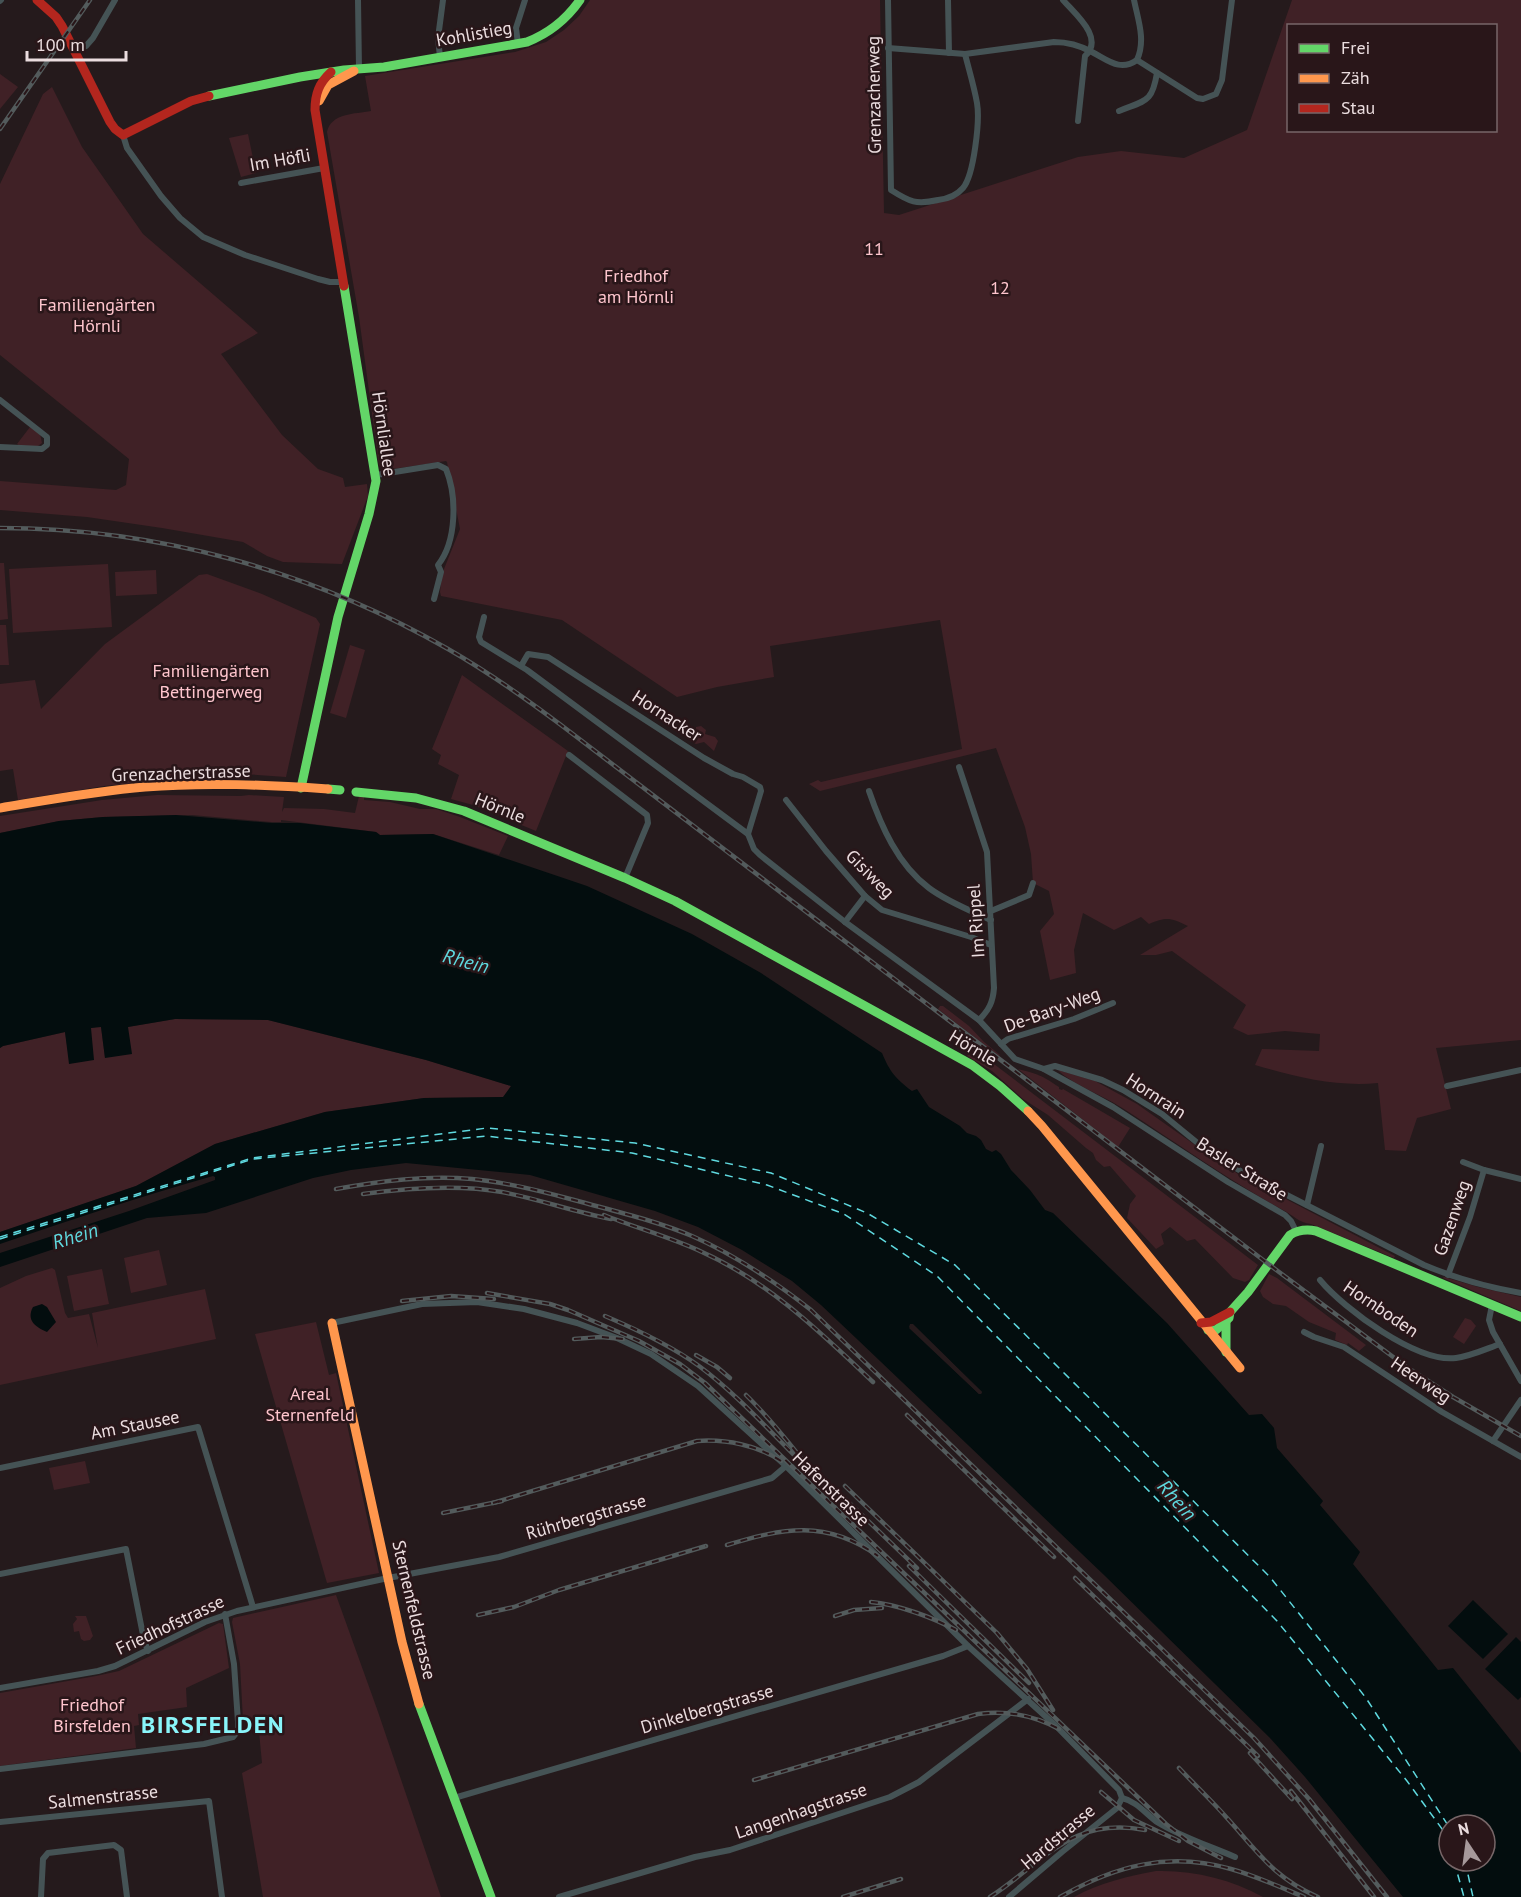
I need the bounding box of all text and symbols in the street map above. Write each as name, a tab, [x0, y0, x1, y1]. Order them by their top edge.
street label: Kohlistieg	[434, 16, 514, 52]
scale bar	[27, 24, 126, 62]
legend	[1287, 24, 1497, 132]
text: 100 m	[36, 33, 85, 56]
street label: Grenzacherweg	[861, 36, 886, 154]
text: Frei	[1341, 36, 1370, 59]
text: Zäh	[1341, 66, 1370, 89]
text: Stau	[1341, 96, 1375, 119]
street label: Im Höfli	[248, 143, 312, 176]
park label: 11	[864, 237, 884, 260]
park label: Friedhof am Hörnli	[598, 264, 674, 308]
park label: 12	[990, 276, 1010, 299]
park label: Familiengärten Hörnli	[39, 293, 155, 337]
street label: Hörnliallee	[367, 390, 402, 478]
park label: Familiengärten Bettingerweg	[153, 659, 269, 703]
street label: Hornacker	[628, 685, 706, 747]
street label: Grenzacherstrasse	[111, 759, 251, 786]
street label: Hörnle	[472, 787, 529, 828]
street label: Gisiweg	[841, 844, 900, 903]
street label: Im Rippel	[961, 883, 990, 959]
water label: Rhein	[440, 942, 492, 980]
street label: De-Bary-Weg	[1001, 982, 1103, 1038]
street label: Hörnle	[945, 1024, 1002, 1071]
street label: Hornrain	[1122, 1068, 1191, 1124]
street label: Basler Straße	[1193, 1132, 1292, 1206]
street label: Gazenweg	[1428, 1177, 1475, 1259]
water label: Rhein	[49, 1217, 101, 1255]
street label: Hornboden	[1339, 1275, 1423, 1342]
street label: Heerweg	[1387, 1351, 1456, 1408]
park label: Areal Sternenfeld	[265, 1382, 355, 1426]
street label: Am Stausee	[89, 1405, 181, 1444]
street label: Hafenstrasse	[788, 1446, 875, 1531]
water label: Rhein	[1152, 1474, 1202, 1526]
street label: Rührbergstrasse	[523, 1488, 649, 1545]
street label: Sternenfeldstrasse	[387, 1538, 442, 1682]
street label: Friedhofstrasse	[112, 1589, 228, 1660]
street label: Dinkelbergstrasse	[638, 1679, 776, 1738]
park label: Friedhof Birsfelden	[53, 1693, 131, 1737]
district label: BIRSFELDEN	[141, 1709, 285, 1740]
street label: Langenhagstrasse	[732, 1777, 870, 1844]
street label: Salmenstrasse	[47, 1779, 159, 1814]
street label: Hardstrasse	[1016, 1799, 1099, 1874]
north arrow	[1437, 1813, 1497, 1873]
text: N	[1456, 1817, 1471, 1839]

